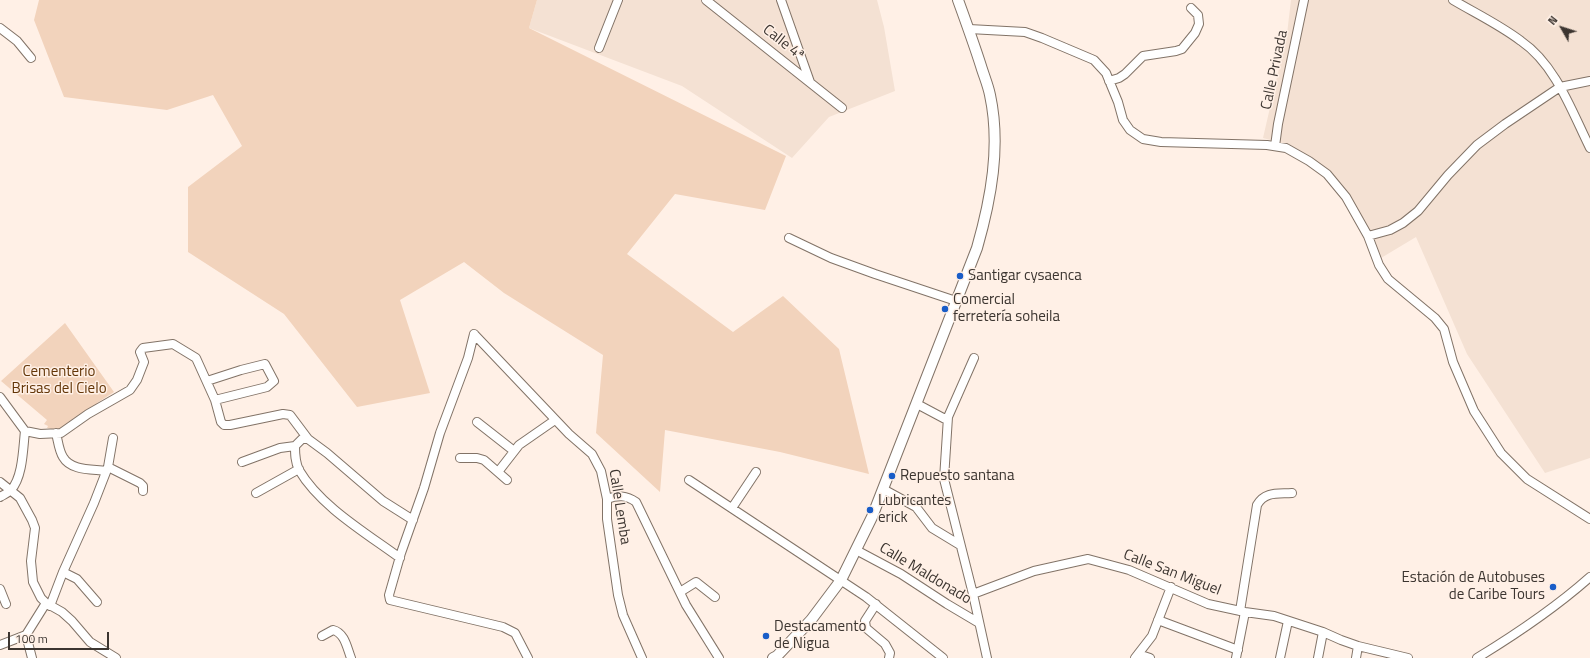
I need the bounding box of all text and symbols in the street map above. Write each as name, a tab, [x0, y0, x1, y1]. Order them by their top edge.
north arrow	[1542, 8, 1582, 48]
text: N	[1544, 12, 1561, 28]
street label: Calle 4ª	[759, 21, 807, 65]
street label: Calle Privada	[1258, 29, 1292, 111]
place label: Santigar cysaenca	[968, 267, 1082, 285]
marker: Santigar cysaenca	[955, 271, 965, 281]
place label: Comercial ferretería soheila	[953, 291, 1060, 326]
marker: Comercial ferretería soheila	[940, 304, 950, 314]
park label: Cementerio Brisas del Cielo	[11, 363, 107, 398]
place label: Repuesto santana	[900, 467, 1014, 485]
street label: Calle Lemba	[604, 468, 634, 546]
marker: Repuesto santana	[887, 471, 897, 481]
place label: Lubricantes erick	[878, 492, 951, 527]
marker: Lubricantes erick	[865, 505, 875, 515]
street label: Calle Maldonado	[876, 539, 974, 609]
street label: Calle San Miguel	[1121, 546, 1223, 600]
place label: Estación de Autobuses de Caribe Tours	[1402, 569, 1545, 604]
marker: Estación de Autobuses de Caribe Tours	[1548, 582, 1558, 592]
place label: Destacamento de Nigua	[774, 618, 866, 653]
scale bar	[10, 624, 111, 650]
text: 100 m	[15, 629, 48, 648]
marker: Destacamento de Nigua	[761, 631, 771, 641]

